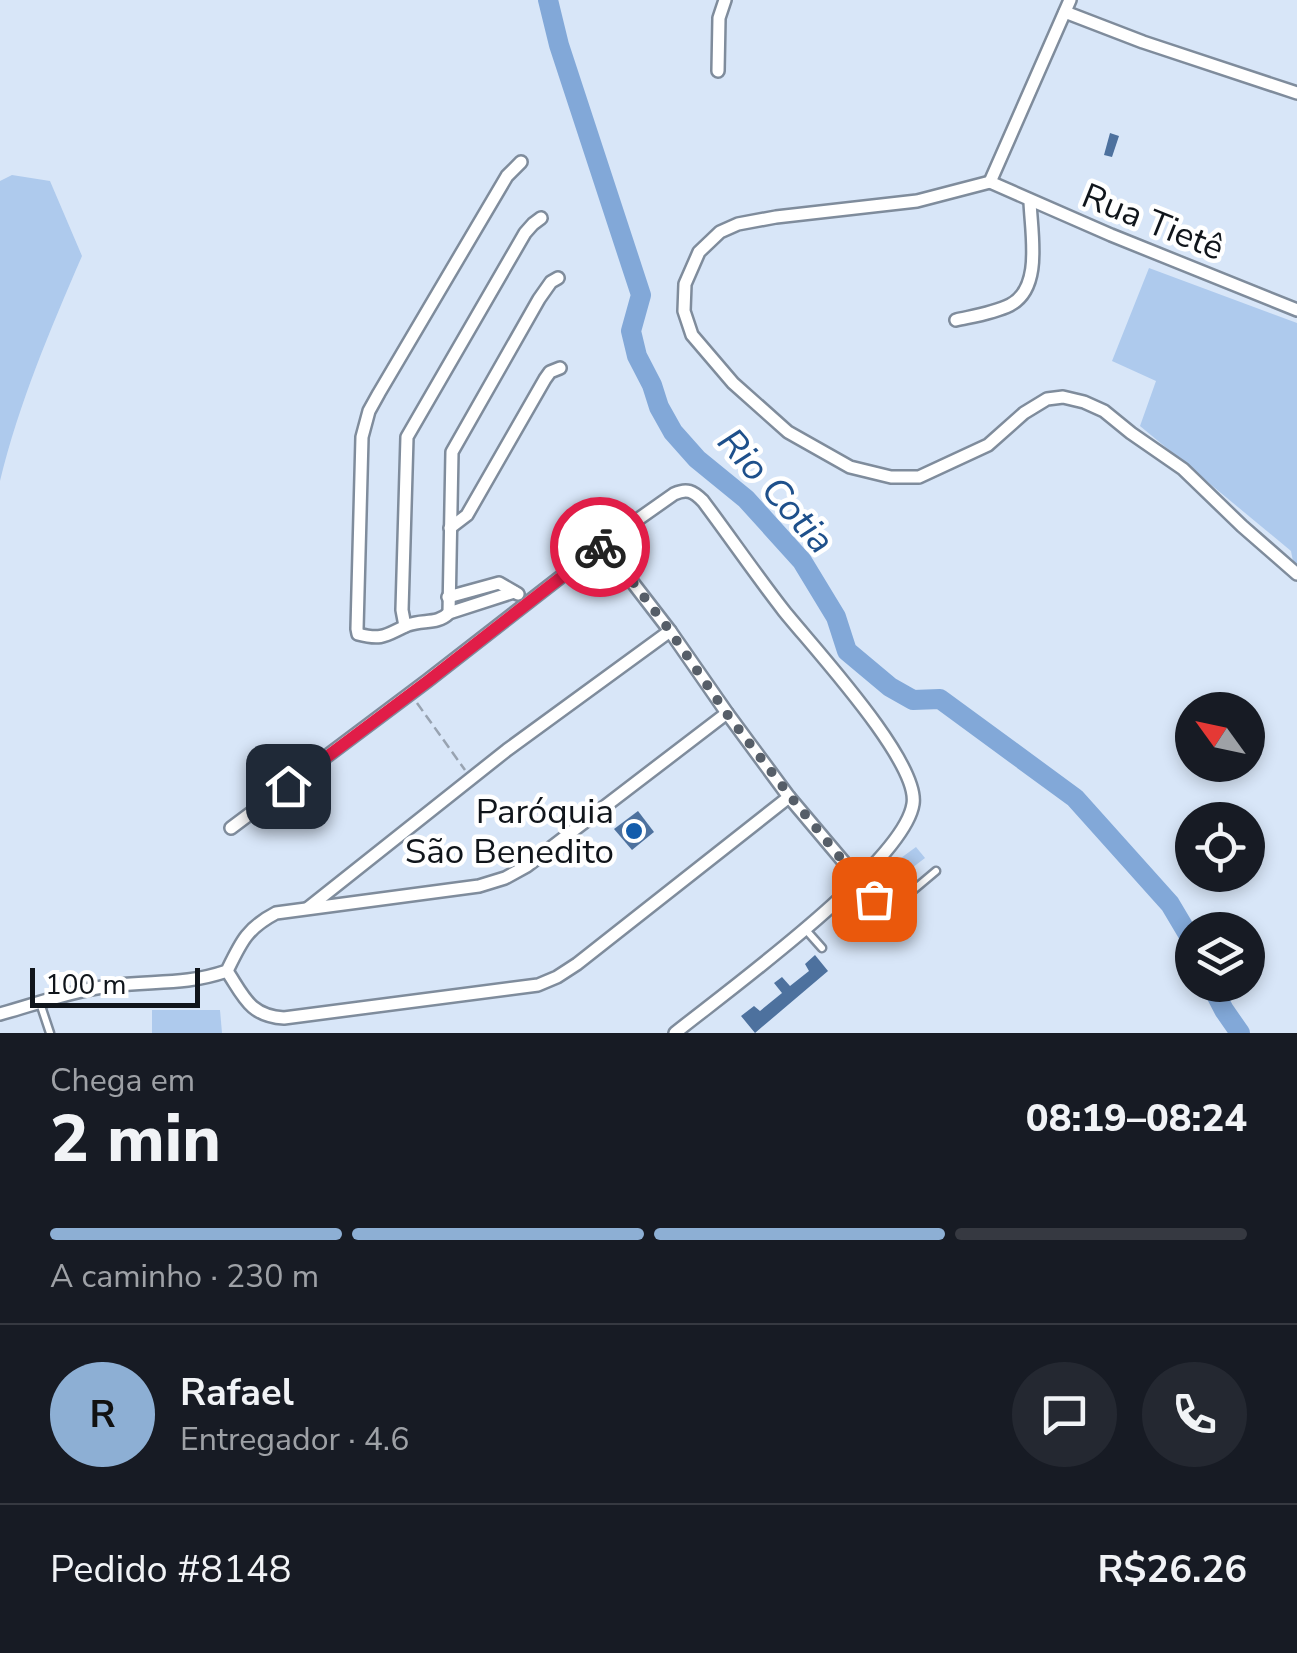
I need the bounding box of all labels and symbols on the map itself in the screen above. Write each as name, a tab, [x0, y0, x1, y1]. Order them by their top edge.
street label: Rua Tietê	[1075, 172, 1231, 272]
water label: Rio Cotia	[706, 417, 846, 565]
courier	[550, 497, 650, 597]
north arrow	[1175, 692, 1265, 782]
pin	[246, 744, 331, 829]
place label: Paróquia São Benedito	[405, 788, 614, 875]
marker: Paróquia São Benedito	[623, 820, 645, 842]
pin	[832, 857, 917, 942]
scale bar	[30, 963, 200, 1008]

